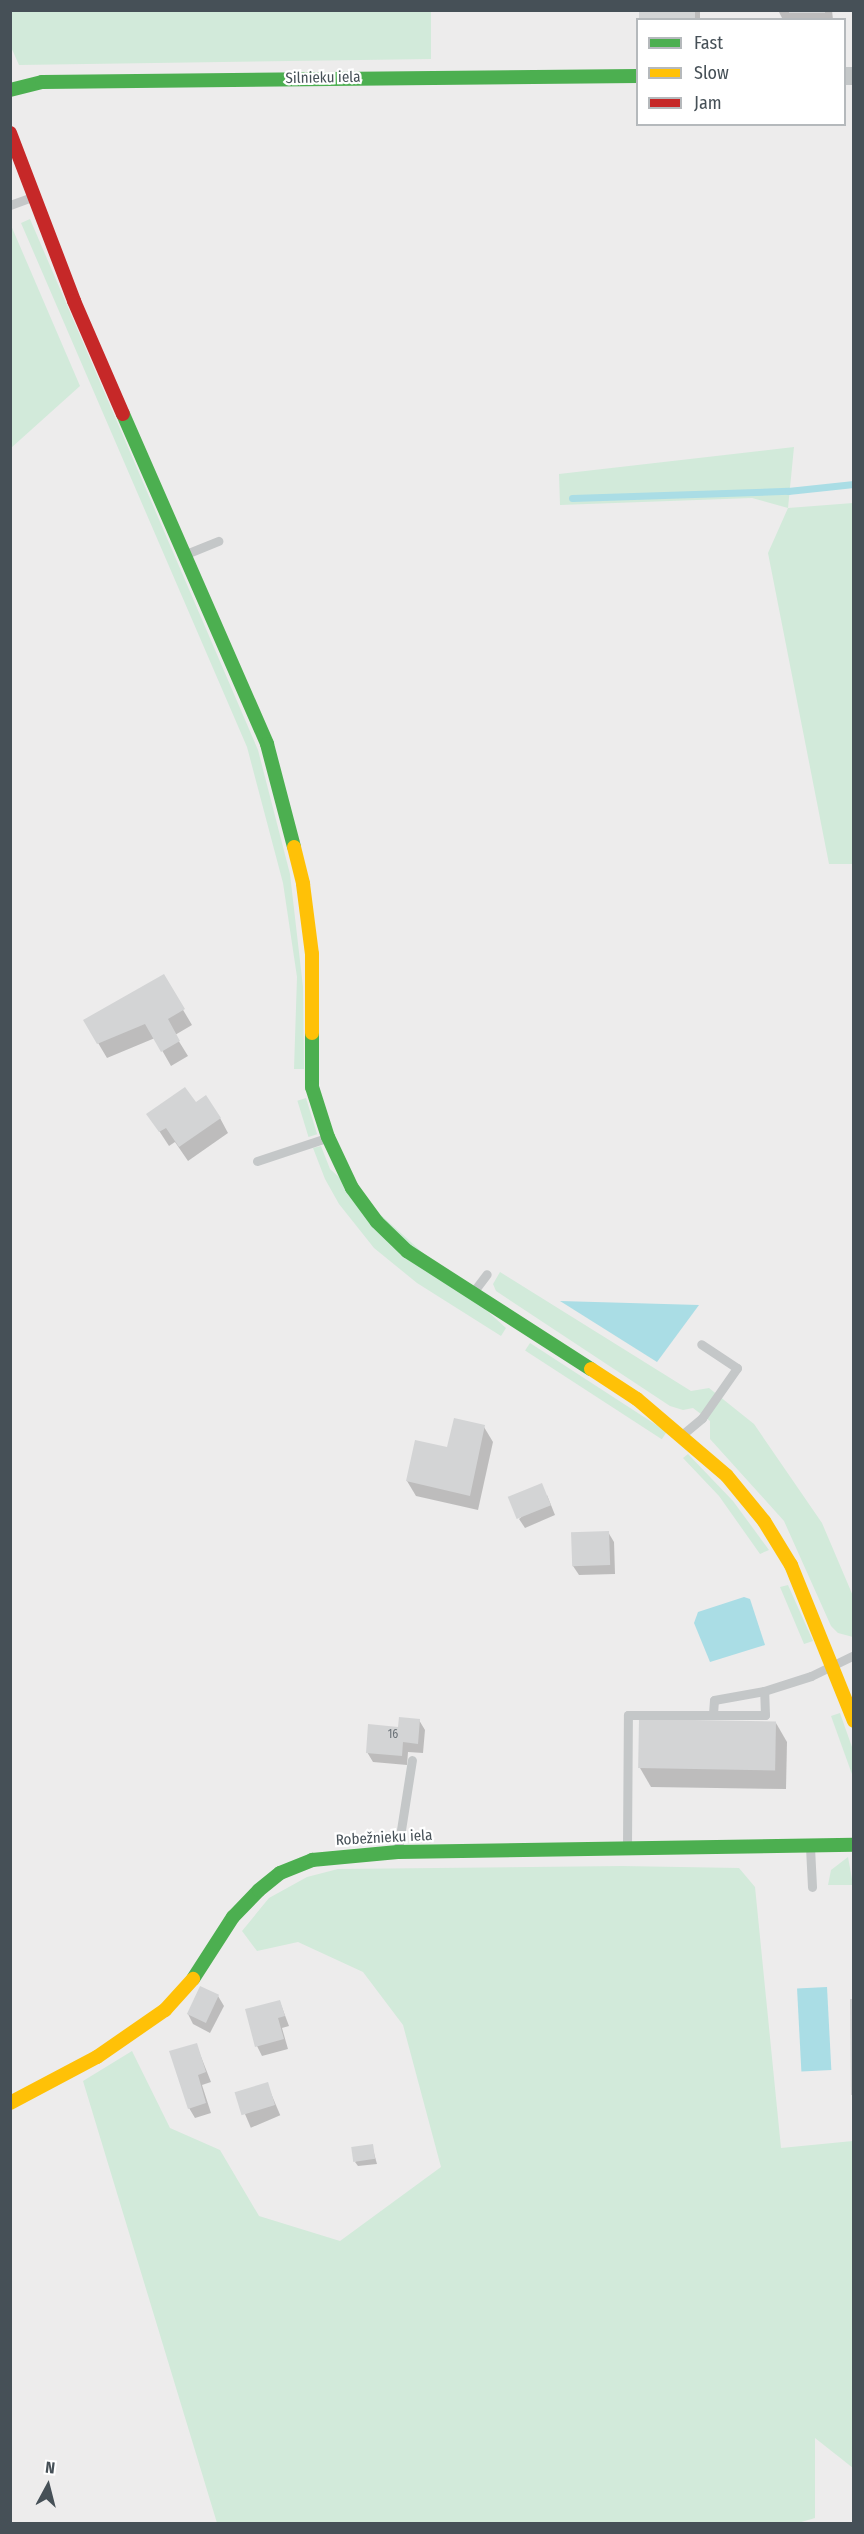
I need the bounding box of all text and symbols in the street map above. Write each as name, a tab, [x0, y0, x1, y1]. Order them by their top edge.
legend	[636, 18, 846, 126]
text: Fast	[694, 32, 723, 54]
text: Slow	[694, 62, 729, 84]
street label: Silnieku iela	[285, 68, 361, 88]
text: Jam	[694, 92, 722, 114]
house number: 16	[388, 1728, 398, 1742]
street label: Robežnieku iela	[335, 1826, 433, 1850]
north arrow	[18, 2456, 78, 2516]
text: N	[44, 2458, 56, 2478]

